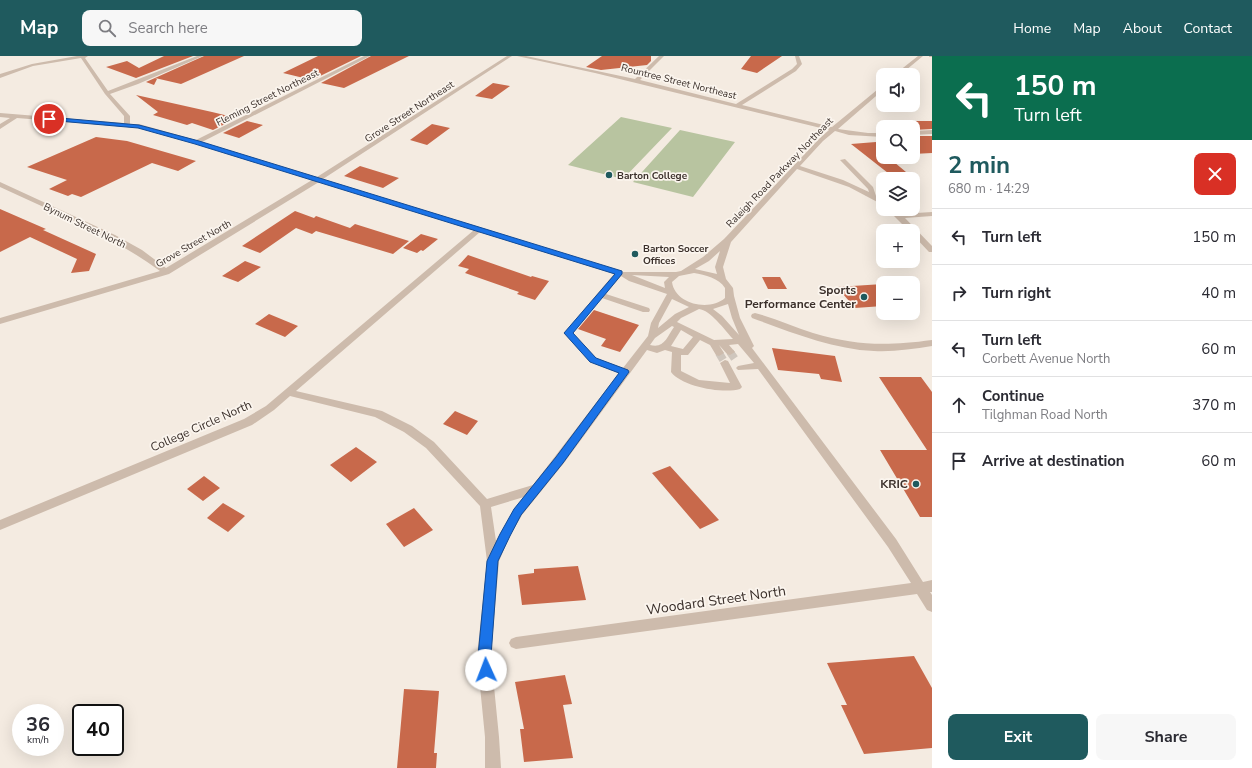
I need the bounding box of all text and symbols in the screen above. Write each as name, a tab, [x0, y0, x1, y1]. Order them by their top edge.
search box	[82, 10, 362, 46]
text: Map	[20, 15, 58, 41]
icon: search	[96, 17, 118, 39]
text: Search here	[128, 18, 208, 38]
text: Home	[1013, 19, 1051, 38]
text: Map	[1073, 19, 1101, 38]
text: About	[1123, 19, 1162, 38]
text: Contact	[1184, 19, 1232, 38]
street label: Rountree Street Northeast	[620, 61, 738, 103]
street label: Fleming Street Northeast	[214, 66, 322, 130]
text: 150 m	[1014, 67, 1097, 105]
map controls	[876, 68, 920, 320]
button: sound	[876, 68, 920, 112]
icon: left	[948, 72, 1000, 124]
street label: Grove Street Northeast	[362, 77, 457, 146]
pin	[32, 102, 66, 136]
text: Turn left	[1014, 103, 1082, 127]
icon: arrive	[38, 108, 60, 130]
street label: Raleigh Road Parkway Northeast	[723, 114, 837, 231]
button: search	[876, 120, 920, 164]
text: 2 min	[948, 149, 1010, 181]
button: close	[1194, 153, 1236, 195]
place label: Barton College	[617, 169, 688, 183]
marker: Barton College	[604, 170, 614, 180]
button: layers	[876, 172, 920, 216]
text: 680 m · 14:29	[948, 180, 1030, 198]
street label: Bynum Street North	[41, 200, 128, 252]
street label: Grove Street North	[153, 217, 234, 271]
button: +	[876, 224, 920, 268]
icon: left	[948, 226, 970, 248]
text: Turn left	[982, 227, 1041, 247]
text: 150 m	[1192, 227, 1236, 247]
place label: Barton Soccer Offices	[643, 242, 708, 268]
marker: Barton Soccer Offices	[630, 249, 640, 259]
button: −	[876, 276, 920, 320]
place label: Sports Performance Center	[745, 282, 856, 312]
icon: right	[948, 282, 970, 304]
text: Turn right	[982, 283, 1051, 303]
text: 40 m	[1201, 283, 1236, 303]
marker: Sports Performance Center	[859, 292, 869, 302]
text: Turn left	[982, 330, 1041, 350]
icon: left	[948, 338, 970, 360]
text: 60 m	[1201, 339, 1236, 359]
text: Corbett Avenue North	[982, 350, 1110, 368]
text: Continue	[982, 386, 1044, 406]
icon: ahead	[948, 394, 970, 416]
text: 370 m	[1192, 395, 1236, 415]
street label: College Circle North	[148, 397, 254, 455]
text: Tilghman Road North	[982, 406, 1108, 424]
icon: arrive	[948, 450, 970, 472]
text: Arrive at destination	[982, 451, 1125, 471]
text: 60 m	[1201, 451, 1236, 471]
place label: KRIC	[880, 476, 908, 492]
marker: KRIC	[911, 479, 921, 489]
street label: Woodard Street North	[645, 581, 787, 620]
position arrow	[465, 649, 507, 691]
speed limit sign: 40	[72, 704, 124, 756]
text: 36	[26, 711, 50, 738]
button: Exit	[948, 714, 1088, 760]
button: Share	[1096, 714, 1236, 760]
text: km/h	[27, 733, 49, 747]

